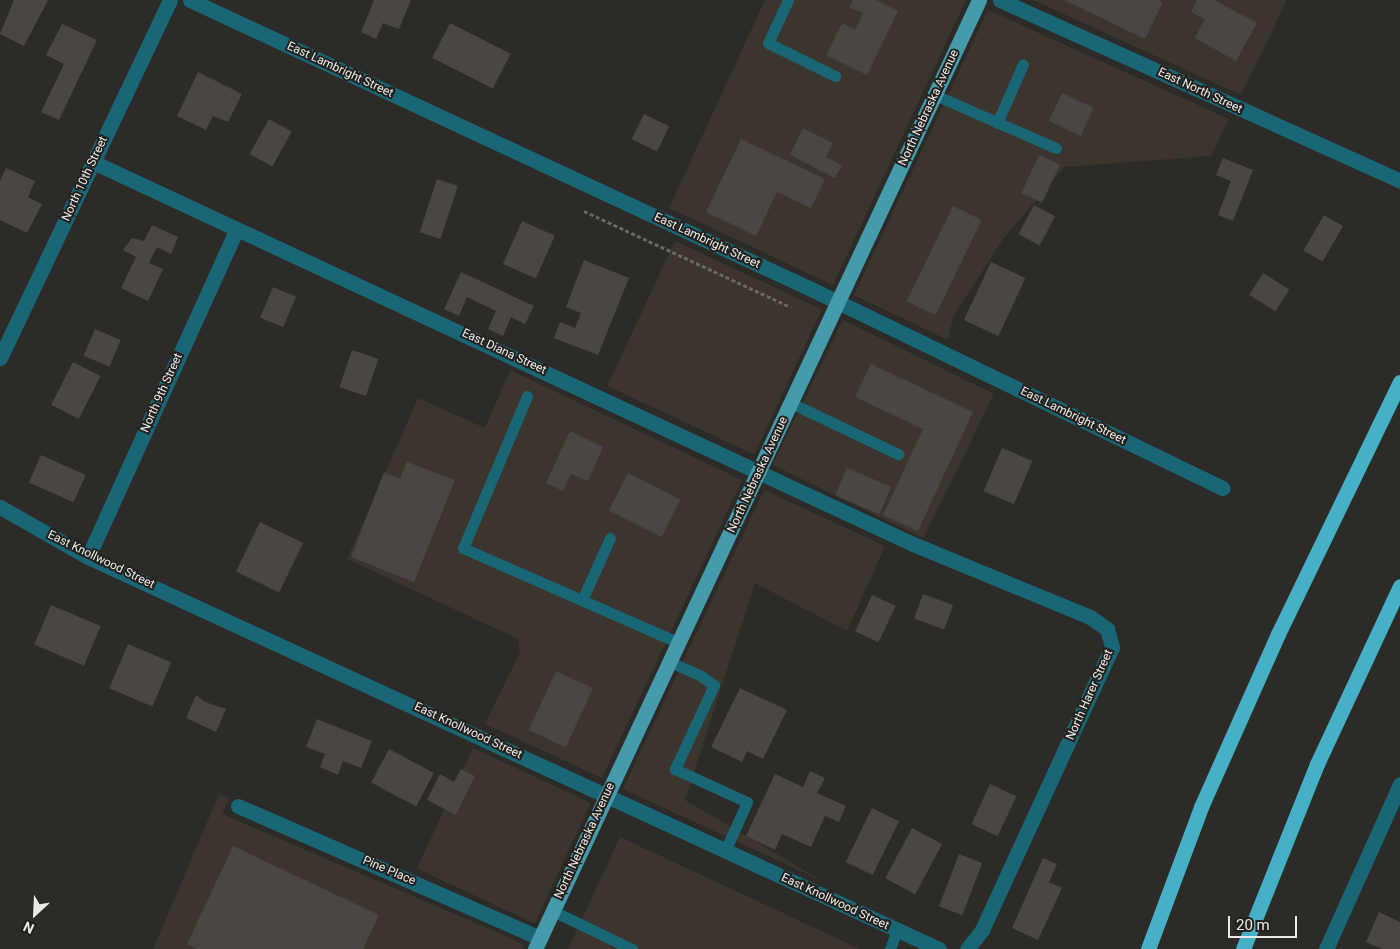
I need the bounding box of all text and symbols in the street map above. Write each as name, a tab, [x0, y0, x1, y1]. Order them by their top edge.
street label: East Lambright Street	[285, 39, 395, 101]
street label: North Nebraska Avenue	[896, 48, 962, 168]
street label: East North Street	[1156, 65, 1244, 117]
street label: North 10th Street	[59, 134, 111, 224]
street label: East Lambright Street	[652, 210, 762, 272]
street label: East Diana Street	[459, 326, 549, 378]
street label: North 9th Street	[138, 351, 186, 435]
street label: East Lambright Street	[1018, 384, 1128, 448]
street label: North Nebraska Avenue	[725, 415, 791, 535]
street label: East Knollwood Street	[45, 528, 157, 592]
street label: North Harer Street	[1064, 648, 1116, 742]
street label: East Knollwood Street	[412, 700, 524, 762]
street label: North Nebraska Avenue	[552, 781, 618, 901]
street label: Pine Place	[360, 853, 418, 889]
street label: East Knollwood Street	[779, 871, 891, 933]
north arrow	[10, 889, 60, 939]
scale bar	[1230, 906, 1299, 938]
text: 20 m	[1236, 916, 1270, 934]
text: N	[21, 918, 37, 937]

